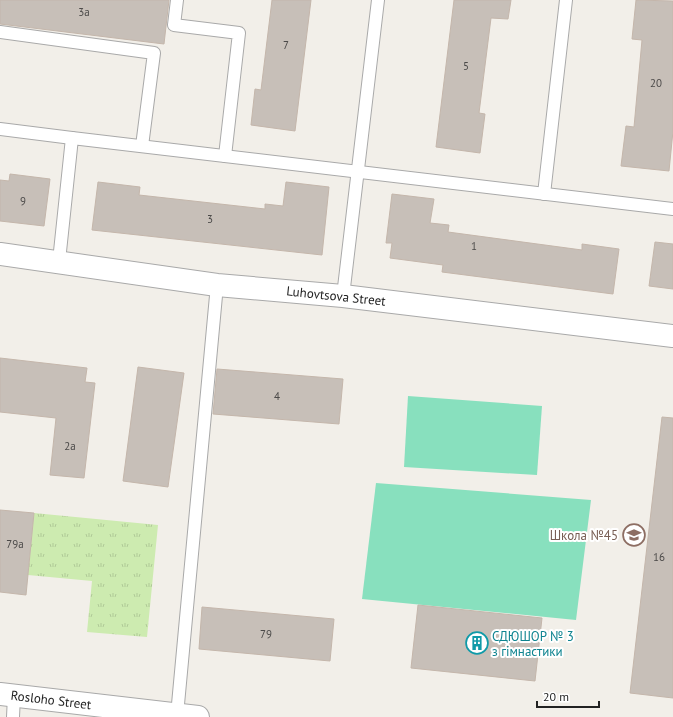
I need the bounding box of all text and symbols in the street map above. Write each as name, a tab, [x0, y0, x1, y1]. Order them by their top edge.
house number: 3а	[78, 5, 90, 19]
house number: 7	[283, 38, 289, 52]
house number: 5	[463, 59, 469, 73]
house number: 20	[650, 76, 662, 90]
house number: 9	[20, 194, 26, 208]
house number: 3	[207, 212, 213, 226]
house number: 1	[471, 239, 477, 253]
street label: Luhovtsova Street	[286, 282, 387, 310]
house number: 4	[274, 389, 280, 403]
house number: 2а	[64, 439, 76, 453]
school or university icon: Школа №45	[621, 522, 647, 548]
place label: Школа №45	[550, 527, 618, 544]
house number: 79а	[6, 537, 24, 551]
house number: 16	[653, 550, 665, 564]
house number: 79	[260, 627, 272, 641]
place label: СДЮШОР № 3 з гімнастики	[492, 628, 574, 660]
building icon: СДЮШОР № 3 з гімнастики	[464, 630, 490, 656]
scale bar	[537, 683, 599, 709]
street label: Rosloho Street	[10, 687, 93, 713]
text: 20 m	[543, 689, 569, 704]

